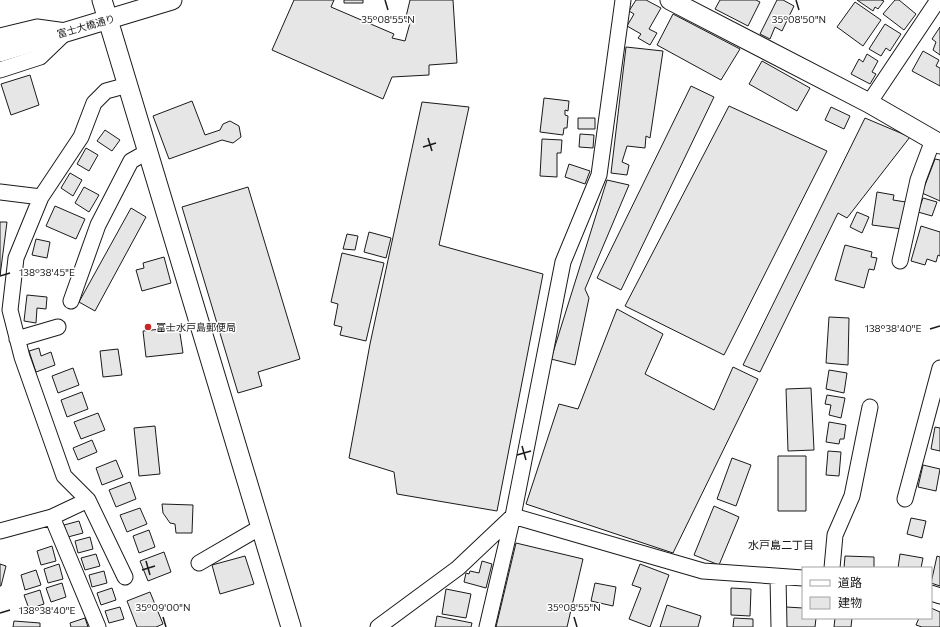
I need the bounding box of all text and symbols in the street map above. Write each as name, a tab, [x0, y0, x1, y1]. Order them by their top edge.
street label: 富士大橋通り	[56, 12, 116, 40]
text: 35°08'55"N	[361, 13, 415, 25]
text: 35°08'50"N	[772, 13, 826, 25]
text: 138°38'45"E	[19, 266, 75, 278]
place label: 富士水戸島郵便局	[156, 321, 236, 333]
marker: 富士水戸島郵便局	[143, 322, 153, 332]
text: 138°38'40"E	[865, 322, 921, 334]
district label: 水戸島二丁目	[748, 538, 814, 551]
legend	[802, 567, 932, 619]
text: 道路	[838, 575, 862, 589]
text: 建物	[838, 595, 862, 609]
text: 35°09'00"N	[135, 601, 191, 613]
text: 35°08'55"N	[547, 601, 601, 613]
text: 138°38'40"E	[19, 604, 75, 616]

